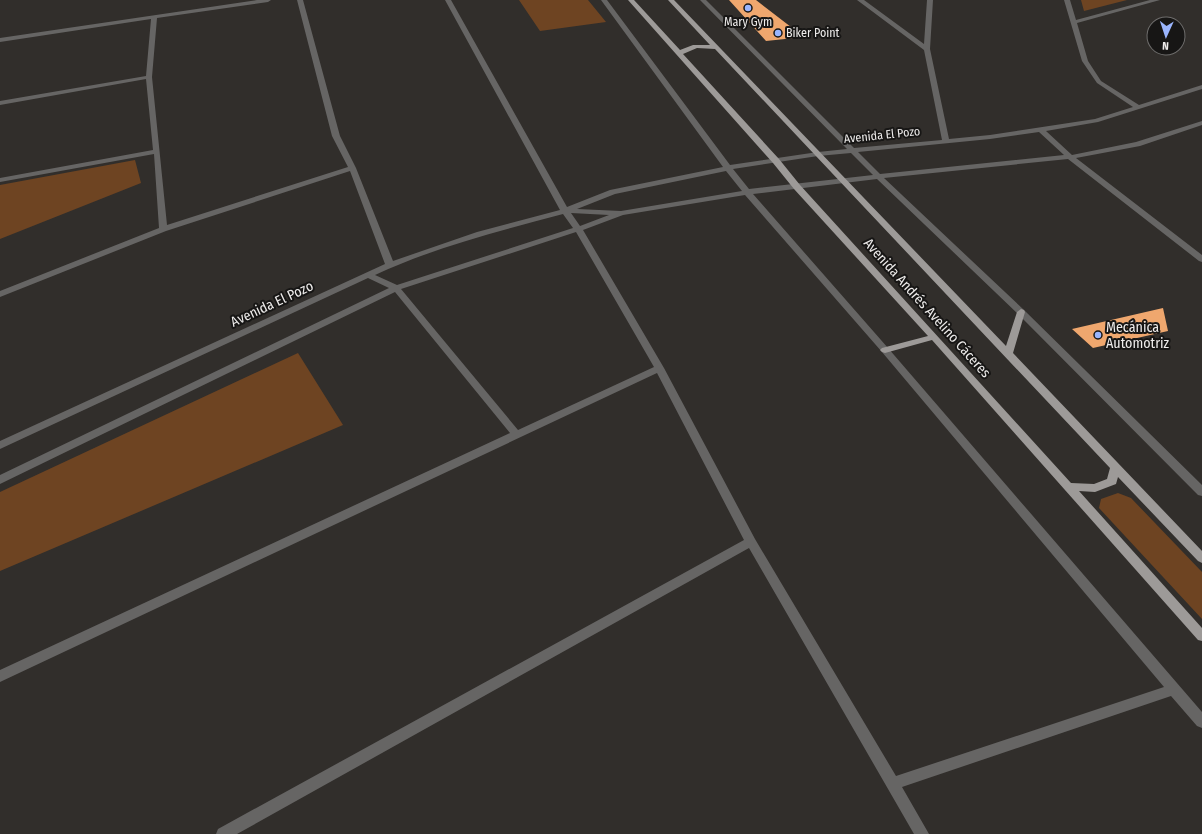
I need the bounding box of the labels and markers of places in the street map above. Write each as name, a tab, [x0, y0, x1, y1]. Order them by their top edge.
marker: Mary Gym	[743, 3, 753, 13]
place label: Mary Gym	[724, 15, 772, 29]
place label: Biker Point	[786, 26, 840, 40]
marker: Biker Point	[773, 28, 783, 38]
place label: Mecánica Automotriz	[1106, 319, 1170, 352]
marker: Mecánica Automotriz	[1093, 330, 1103, 340]

